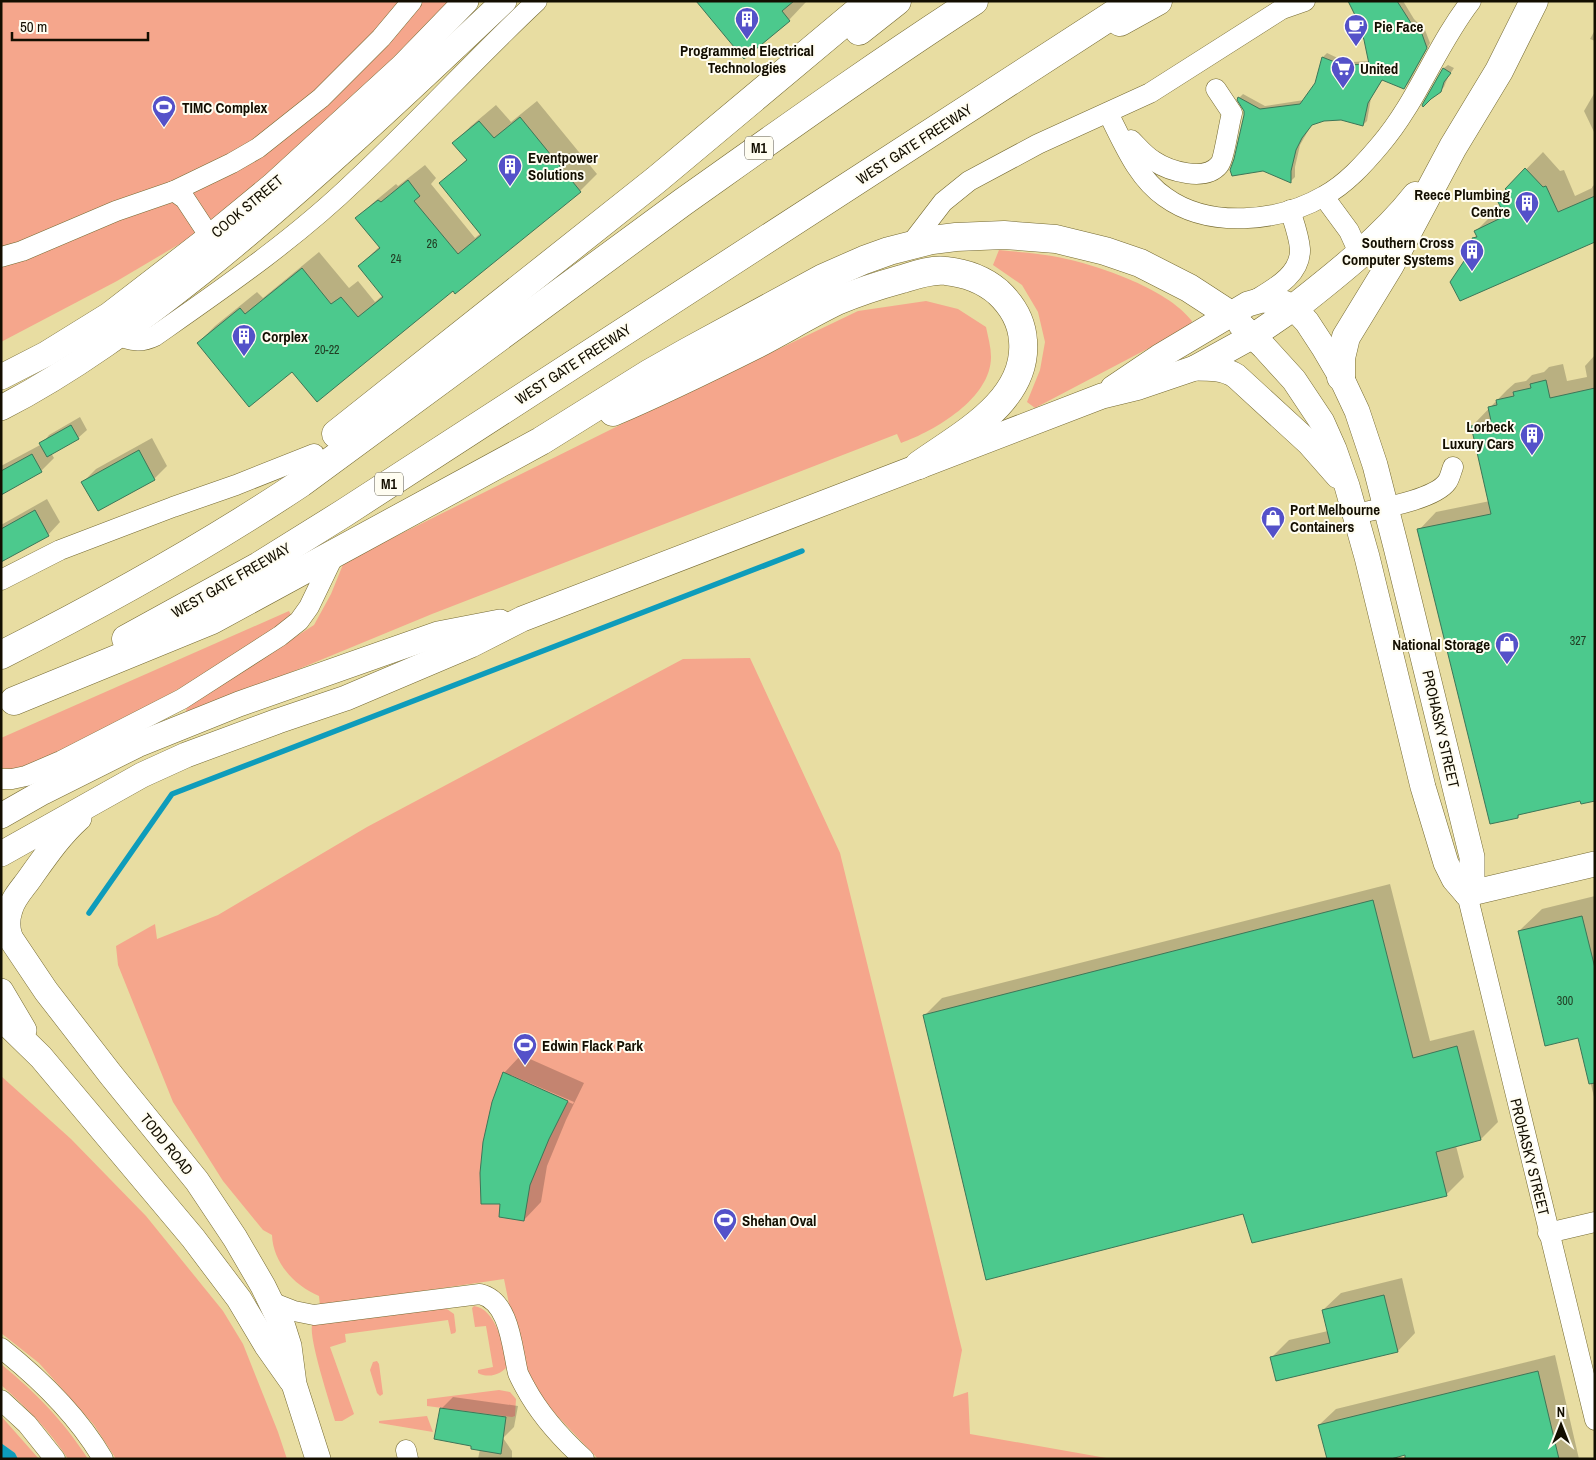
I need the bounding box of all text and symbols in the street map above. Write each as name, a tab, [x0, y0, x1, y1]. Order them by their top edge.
building icon: Programmed Electrical Technologies	[734, 6, 760, 40]
scale bar	[12, 10, 149, 42]
cafe icon: Pie Face	[1343, 13, 1369, 47]
text: 50 m	[20, 16, 47, 37]
place label: Pie Face	[1374, 16, 1423, 37]
place label: Programmed Electrical Technologies	[680, 40, 814, 78]
supermarket icon: United	[1330, 55, 1356, 89]
place label: United	[1360, 58, 1398, 79]
sports icon: TIMC Complex	[151, 94, 177, 128]
place label: TIMC Complex	[182, 97, 268, 118]
street label: WEST GATE FREEWAY	[852, 98, 977, 189]
road number: M1	[745, 136, 773, 160]
place label: Eventpower Solutions	[528, 147, 598, 185]
building icon: Eventpower Solutions	[497, 153, 523, 187]
street label: COOK STREET	[206, 169, 288, 242]
place label: Reece Plumbing Centre	[1414, 184, 1510, 222]
building icon: Reece Plumbing Centre	[1514, 190, 1540, 224]
place label: Southern Cross Computer Systems	[1342, 232, 1454, 270]
house number: 26	[427, 236, 437, 252]
building icon: Southern Cross Computer Systems	[1459, 238, 1485, 272]
house number: 24	[391, 251, 402, 267]
street label: WEST GATE FREEWAY	[511, 318, 636, 409]
building icon: Corplex	[231, 323, 257, 357]
place label: Corplex	[262, 326, 308, 347]
house number: 20-22	[314, 342, 340, 358]
place label: Lorbeck Luxury Cars	[1442, 416, 1514, 454]
building icon: Lorbeck Luxury Cars	[1519, 422, 1545, 456]
road number: M1	[375, 472, 403, 496]
place label: Port Melbourne Containers	[1290, 499, 1380, 537]
shop icon: Port Melbourne Containers	[1260, 505, 1286, 539]
street label: WEST GATE FREEWAY	[168, 537, 295, 623]
shop icon: National Storage	[1494, 631, 1520, 665]
house number: 327	[1570, 633, 1587, 649]
place label: National Storage	[1392, 634, 1490, 655]
street label: PROHASKY STREET	[1417, 668, 1465, 790]
house number: 300	[1557, 993, 1573, 1009]
sports icon: Edwin Flack Park	[512, 1032, 538, 1066]
place label: Edwin Flack Park	[542, 1035, 643, 1056]
street label: PROHASKY STREET	[1505, 1096, 1555, 1218]
street label: TODD ROAD	[136, 1109, 198, 1179]
sports icon: Shehan Oval	[712, 1207, 738, 1241]
place label: Shehan Oval	[742, 1210, 817, 1231]
north arrow	[1536, 1400, 1586, 1450]
text: N	[1557, 1403, 1565, 1421]

